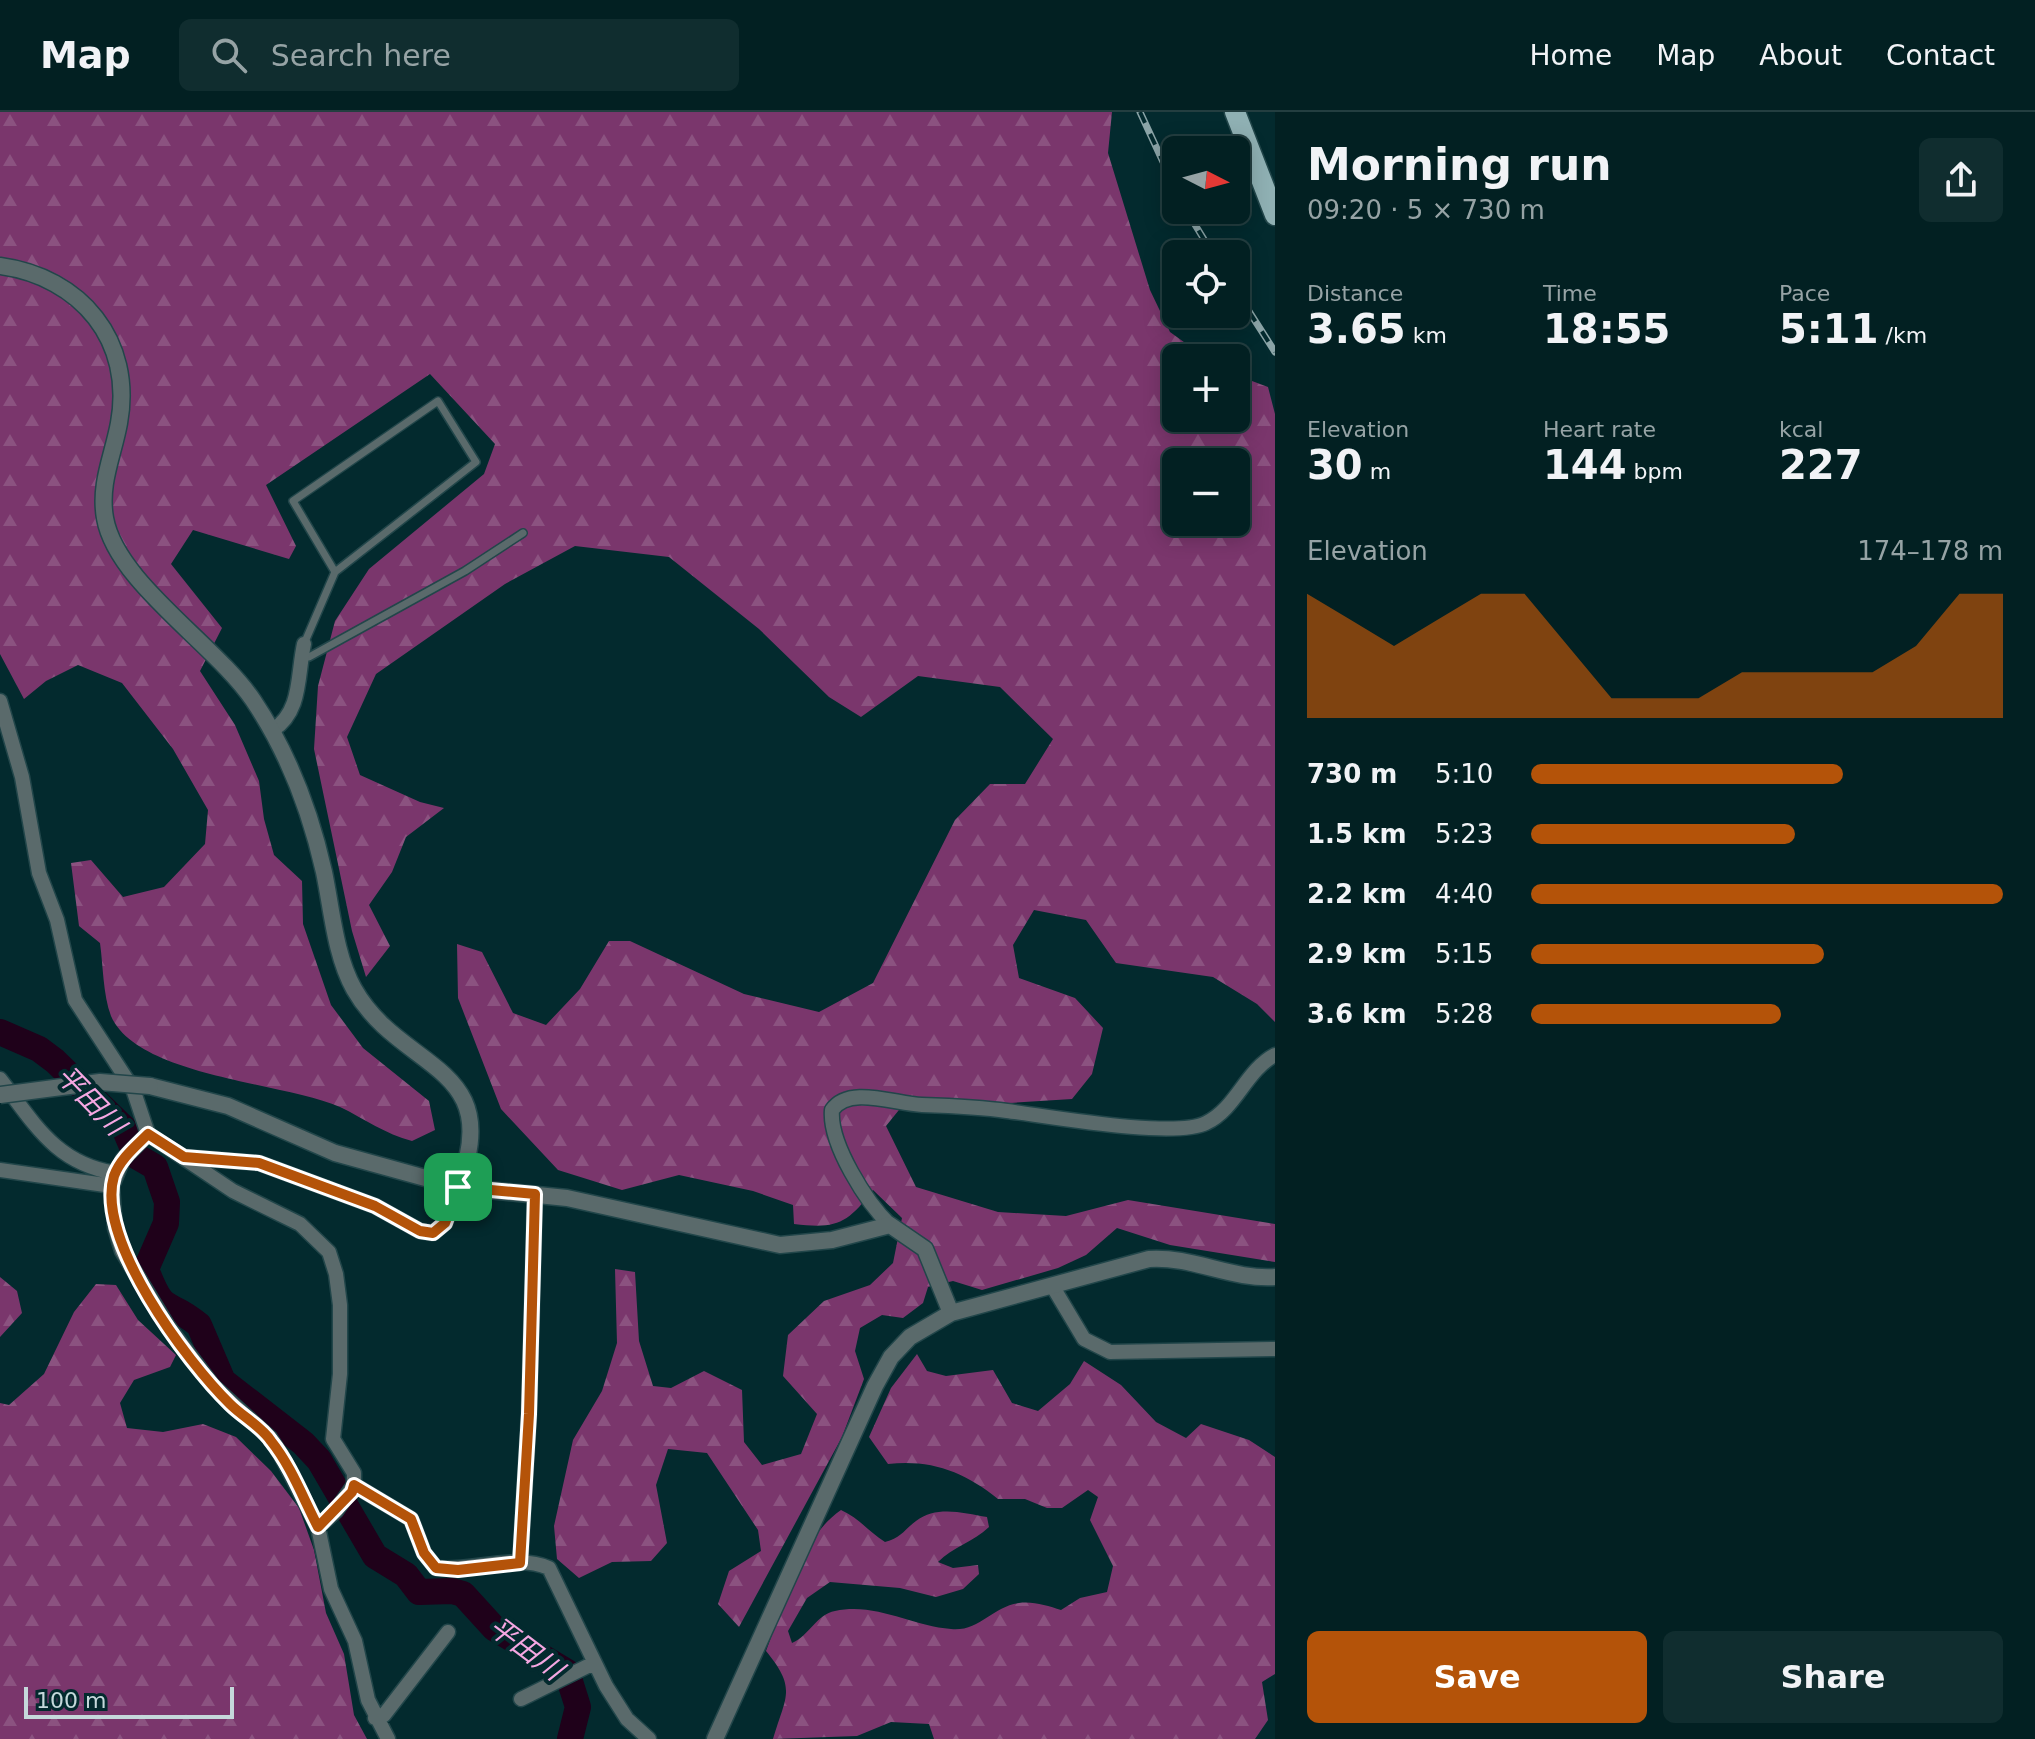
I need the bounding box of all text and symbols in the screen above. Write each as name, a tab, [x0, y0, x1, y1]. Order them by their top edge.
search box	[179, 19, 739, 91]
text: Map	[40, 33, 131, 77]
icon: search	[207, 33, 251, 77]
text: Search here	[271, 38, 451, 73]
text: Home	[1529, 39, 1612, 72]
text: Map	[1656, 39, 1715, 72]
text: About	[1759, 39, 1842, 72]
text: Contact	[1886, 39, 1995, 72]
north arrow	[1162, 136, 1250, 224]
map controls	[1162, 136, 1250, 536]
button: share	[1919, 138, 2003, 222]
text: Morning run	[1307, 139, 1612, 190]
text: 09:20 · 5 × 730 m	[1307, 195, 1545, 225]
button: locate	[1162, 240, 1250, 328]
text: Distance	[1307, 281, 1403, 306]
text: Time	[1543, 281, 1597, 306]
text: Pace	[1779, 281, 1830, 306]
text: 3.65	[1307, 306, 1406, 352]
text: 18:55	[1543, 306, 1670, 352]
text: 5:11	[1779, 306, 1879, 352]
text: km	[1406, 323, 1447, 348]
text: /km	[1879, 323, 1927, 348]
button: +	[1162, 344, 1250, 432]
text: Elevation	[1307, 417, 1409, 442]
text: Heart rate	[1543, 417, 1656, 442]
text: kcal	[1779, 417, 1823, 442]
text: 30	[1307, 442, 1363, 488]
text: 144	[1543, 442, 1627, 488]
text: 227	[1779, 442, 1863, 488]
button: −	[1162, 448, 1250, 536]
text: m	[1363, 459, 1391, 484]
text: bpm	[1627, 459, 1683, 484]
text: Elevation	[1307, 536, 1428, 566]
text: 174–178 m	[1857, 536, 2003, 566]
text: 730 m	[1307, 759, 1397, 789]
text: 5:10	[1435, 759, 1493, 789]
text: 1.5 km	[1307, 819, 1407, 849]
text: 5:23	[1435, 819, 1493, 849]
text: 2.2 km	[1307, 879, 1407, 909]
text: 4:40	[1435, 879, 1493, 909]
text: 2.9 km	[1307, 939, 1407, 969]
text: 5:15	[1435, 939, 1493, 969]
text: 3.6 km	[1307, 999, 1407, 1029]
text: 5:28	[1435, 999, 1493, 1029]
water label: 平田川	[50, 1059, 134, 1144]
pin	[424, 1153, 492, 1221]
icon: arrive	[436, 1165, 480, 1209]
water label: 平田川	[482, 1610, 572, 1689]
button: Save	[1307, 1631, 1647, 1723]
button: Share	[1663, 1631, 2003, 1723]
scale bar	[24, 1683, 234, 1719]
text: 100 m	[36, 1688, 106, 1713]

